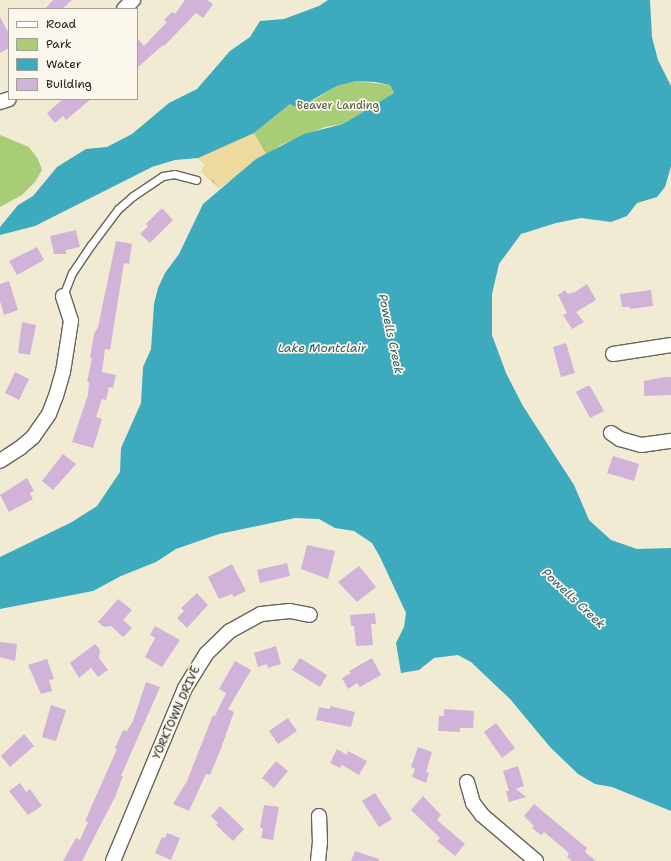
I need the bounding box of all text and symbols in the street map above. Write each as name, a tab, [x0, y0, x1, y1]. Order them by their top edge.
legend	[8, 8, 138, 100]
text: Road	[46, 16, 76, 32]
text: Park	[46, 36, 72, 52]
text: Water	[46, 56, 81, 72]
text: Building	[46, 76, 92, 92]
park label: Beaver Landing	[297, 99, 379, 113]
water label: Powells Creek	[375, 293, 405, 375]
water label: Lake Montclair	[278, 342, 366, 356]
water label: Powells Creek	[538, 566, 608, 632]
street label: YORKTOWN DRIVE	[151, 664, 203, 762]

